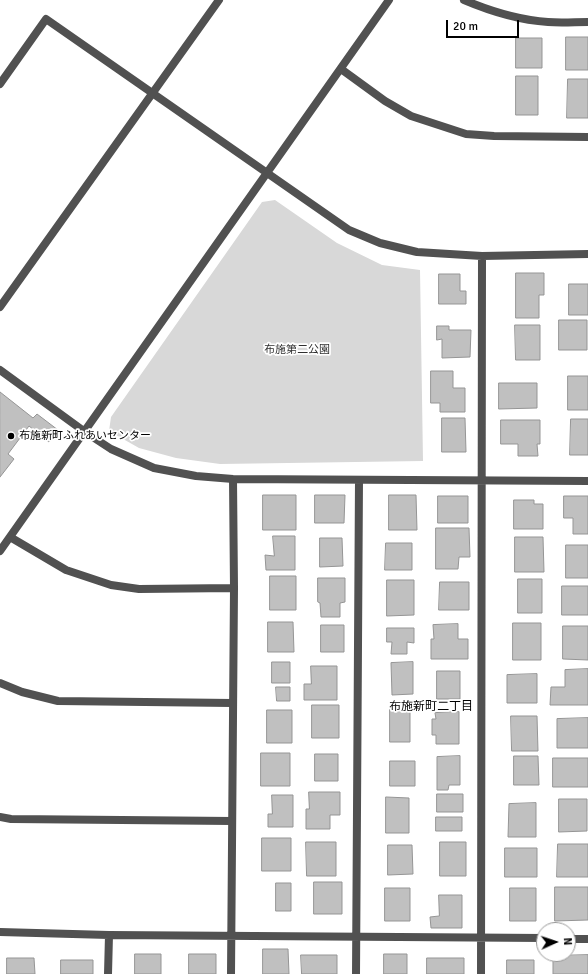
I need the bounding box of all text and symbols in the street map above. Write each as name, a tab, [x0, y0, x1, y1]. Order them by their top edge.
scale bar	[448, 12, 521, 38]
text: 20 m	[453, 19, 478, 34]
park label: 布施第二公園	[264, 343, 330, 357]
place label: 布施新町ふれあいセンター	[19, 429, 151, 443]
marker: 布施新町ふれあいセンター	[6, 431, 16, 441]
district label: 布施新町二丁目	[389, 700, 473, 714]
north arrow	[536, 922, 576, 962]
text: N	[561, 937, 574, 946]

